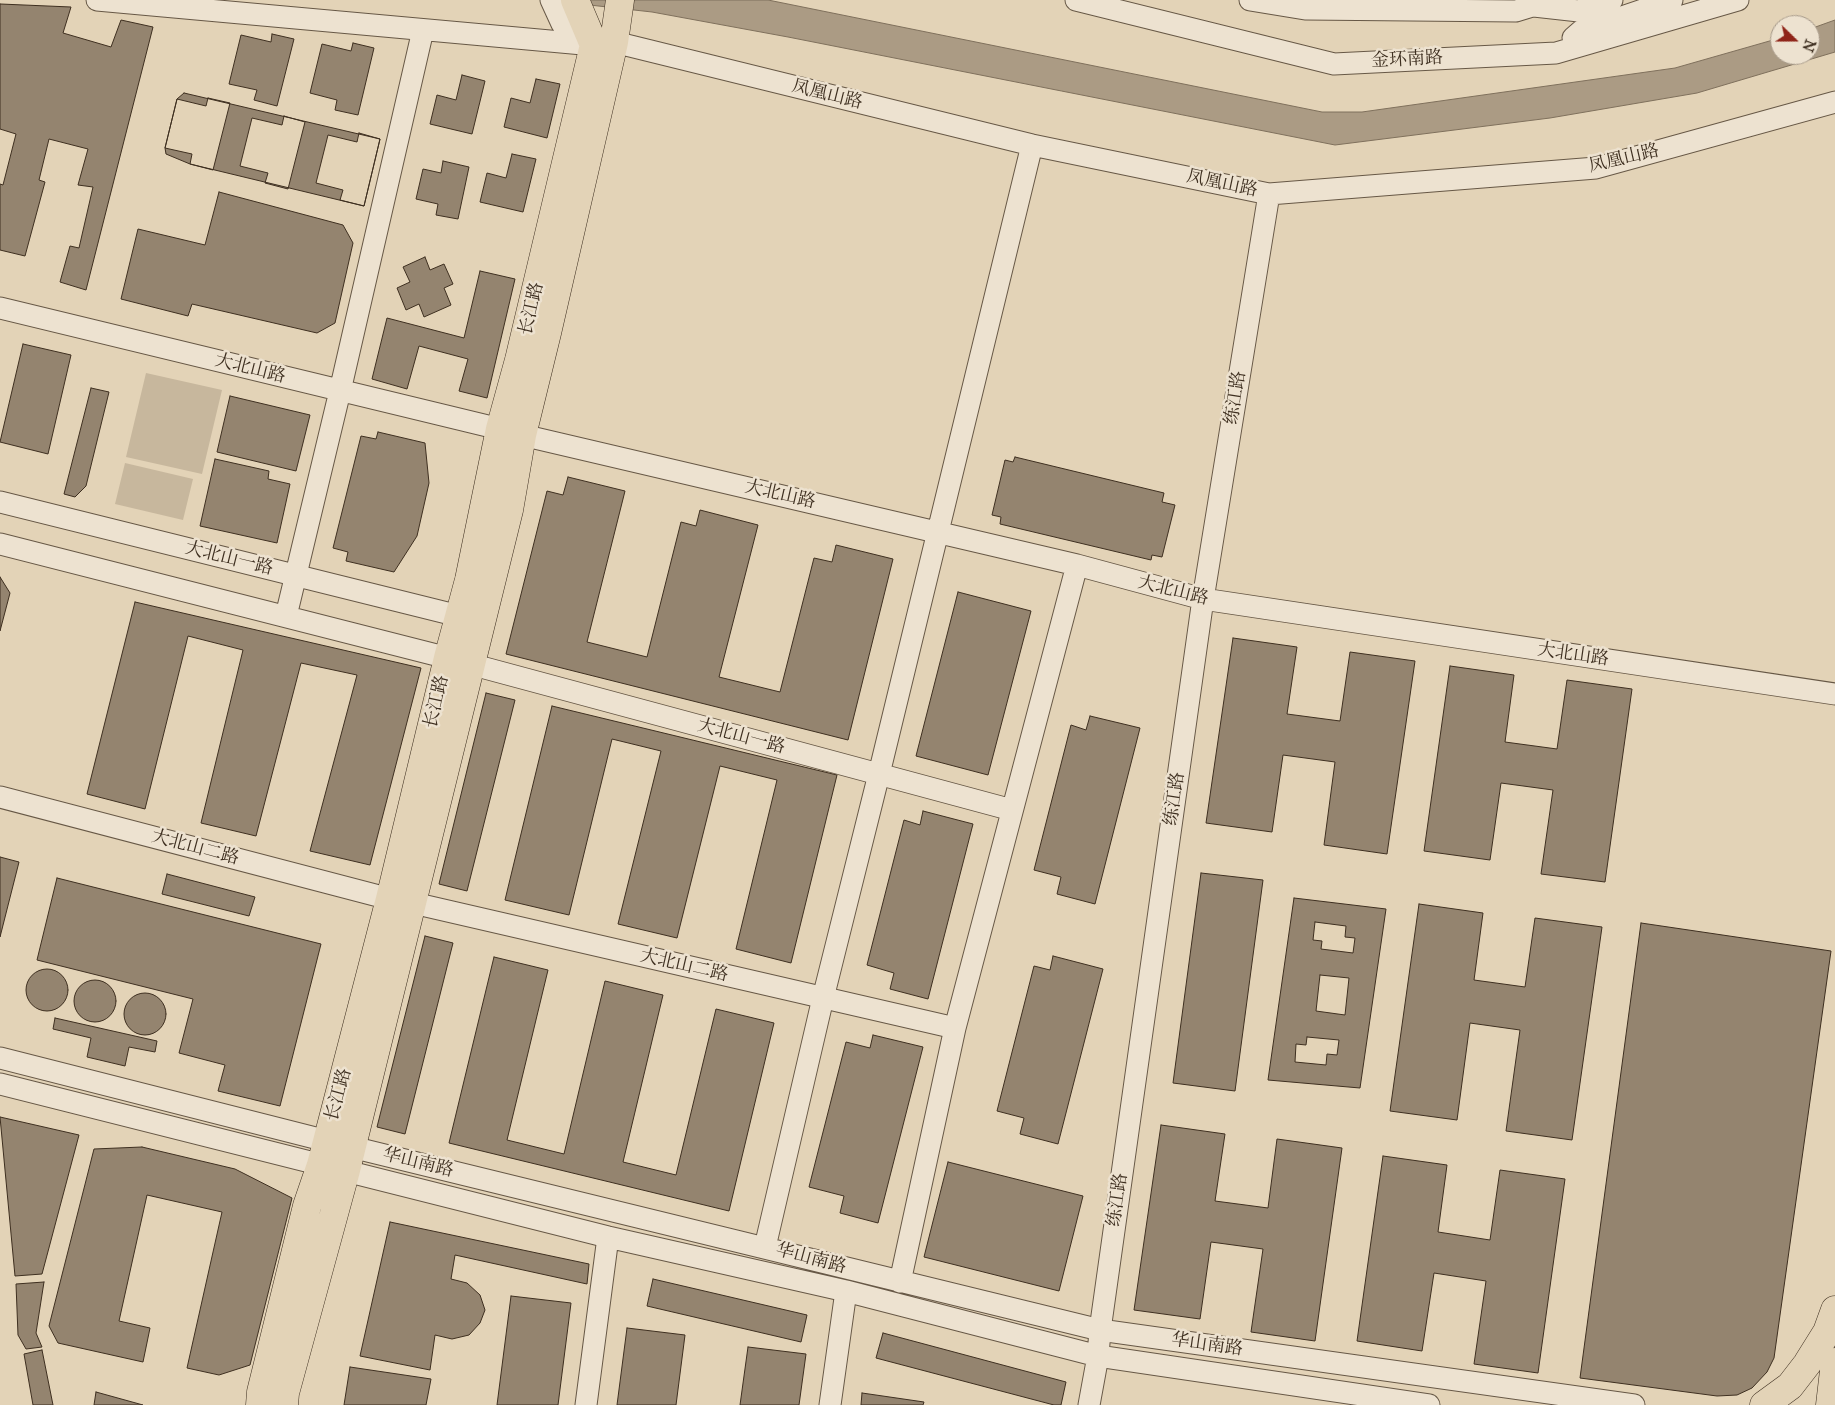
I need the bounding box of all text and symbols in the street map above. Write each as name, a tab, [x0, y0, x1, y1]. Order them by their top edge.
north arrow	[1770, 15, 1820, 65]
text: N	[1798, 37, 1819, 54]
street label: 金环南路	[1370, 47, 1444, 73]
street label: 凤凰山路	[789, 76, 865, 114]
street label: 凤凰山路	[1586, 140, 1662, 178]
street label: 凤凰山路	[1185, 166, 1259, 202]
street label: 长江路	[515, 280, 549, 338]
street label: 大北山路	[212, 350, 288, 388]
street label: 练江路	[1221, 370, 1251, 426]
street label: 大北山路	[742, 476, 818, 514]
street label: 大北山一路	[183, 538, 275, 580]
street label: 大北山路	[1135, 572, 1211, 610]
street label: 大北山路	[1536, 639, 1610, 671]
street label: 长江路	[420, 673, 454, 731]
street label: 大北山一路	[695, 715, 787, 759]
street label: 练江路	[1161, 771, 1189, 827]
street label: 大北山二路	[149, 826, 241, 870]
street label: 大北山二路	[638, 945, 730, 987]
street label: 长江路	[322, 1066, 356, 1124]
street label: 华山南路	[380, 1144, 456, 1182]
street label: 练江路	[1104, 1172, 1132, 1228]
street label: 华山南路	[773, 1239, 849, 1279]
street label: 华山南路	[1170, 1329, 1244, 1361]

